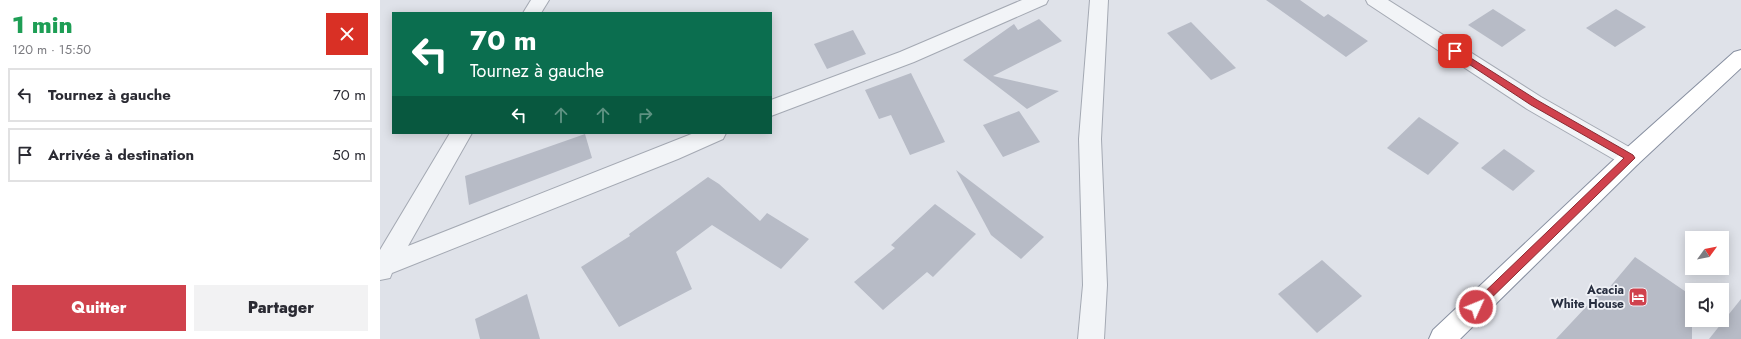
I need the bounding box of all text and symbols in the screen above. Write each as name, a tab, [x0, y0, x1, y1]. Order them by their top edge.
text: 1 min	[12, 7, 73, 42]
button: close	[326, 13, 368, 55]
text: 70 m	[470, 20, 537, 61]
icon: left	[404, 28, 456, 80]
pin	[1438, 34, 1472, 68]
text: 120 m · 15:50	[12, 40, 91, 59]
icon: arrive	[1444, 40, 1466, 62]
text: Tournez à gauche	[470, 58, 604, 84]
icon: left	[14, 84, 36, 106]
text: Tournez à gauche	[48, 84, 171, 106]
text: 70 m	[333, 84, 366, 106]
icon: left	[508, 104, 530, 126]
icon: ahead	[550, 104, 572, 126]
icon: ahead	[592, 104, 614, 126]
icon: right	[634, 104, 656, 126]
icon: arrive	[14, 144, 36, 166]
text: Arrivée à destination	[48, 144, 194, 166]
text: 50 m	[332, 144, 366, 166]
north arrow	[1685, 231, 1729, 275]
map controls	[1685, 231, 1729, 327]
place label: Acacia White House	[1551, 281, 1624, 313]
button: sound	[1685, 283, 1729, 327]
button: Quitter	[12, 285, 186, 331]
button: Partager	[194, 285, 368, 331]
position arrow	[1455, 286, 1497, 328]
hotel icon: Acacia White House	[1627, 286, 1649, 308]

